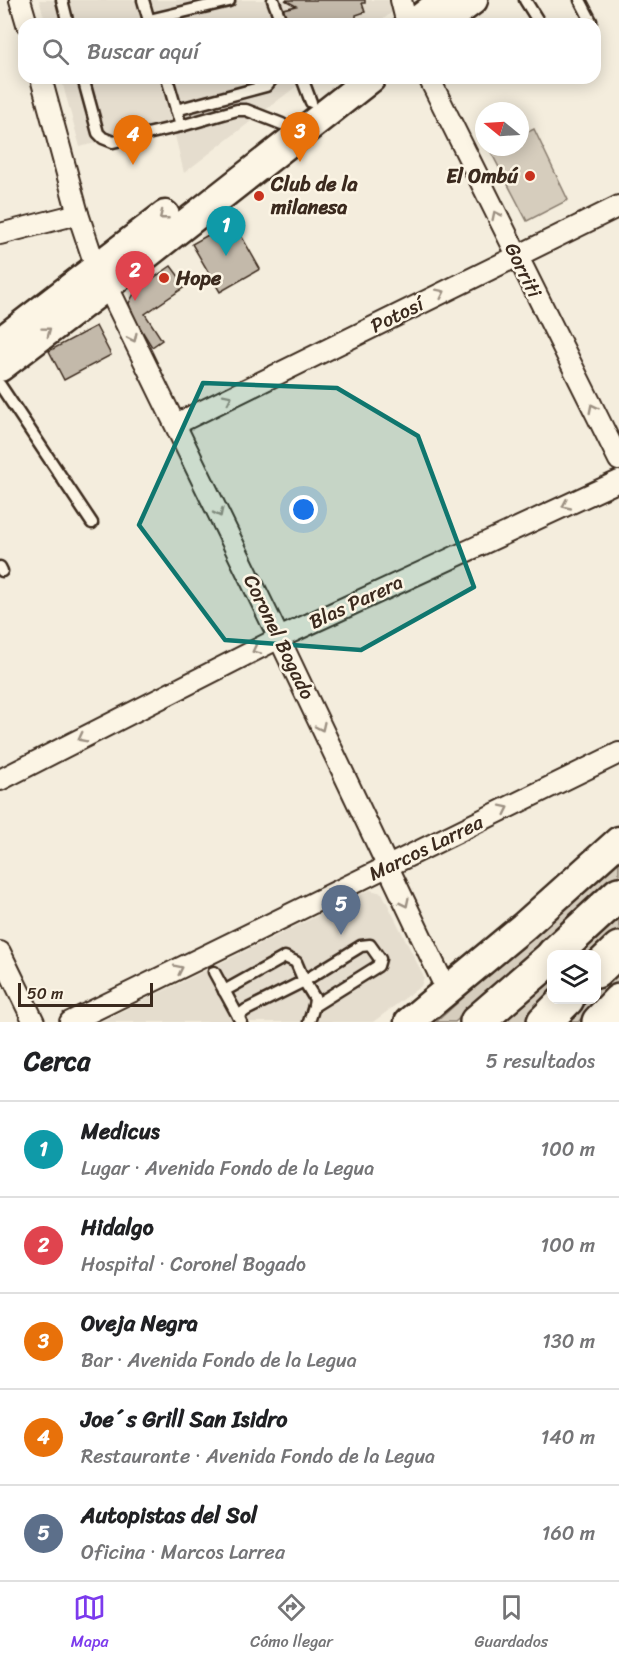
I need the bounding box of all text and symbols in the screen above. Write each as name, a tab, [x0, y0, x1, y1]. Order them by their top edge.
search box	[18, 18, 601, 84]
text: Buscar aquí	[87, 32, 199, 71]
icon: search	[39, 35, 72, 68]
north arrow	[475, 102, 529, 156]
pin: 3	[280, 112, 320, 162]
pin: 4	[114, 116, 152, 165]
place label: El Ombú	[446, 159, 519, 194]
place label: Club de la milanesa	[270, 167, 358, 225]
marker: El Ombú	[523, 169, 537, 183]
marker: Club de la milanesa	[252, 189, 266, 203]
pin: 1	[206, 206, 246, 256]
one-way arrow	[159, 209, 170, 220]
one-way arrow	[492, 210, 504, 221]
street label: Gorriti	[495, 236, 552, 304]
pin: 2	[116, 252, 154, 301]
place label: Hope	[175, 261, 222, 296]
marker: Hope	[157, 271, 171, 285]
street label: Potosí	[364, 286, 432, 343]
one-way arrow	[434, 289, 445, 301]
one-way arrow	[40, 328, 51, 339]
one-way arrow	[126, 331, 138, 342]
one-way arrow	[222, 394, 233, 405]
one-way arrow	[588, 404, 600, 415]
your location	[289, 495, 318, 524]
one-way arrow	[561, 498, 572, 510]
one-way arrow	[211, 507, 223, 518]
street label: Blas Parera	[303, 565, 409, 639]
street label: Coronel Bogado	[234, 568, 325, 706]
one-way arrow	[251, 642, 262, 654]
one-way arrow	[314, 720, 326, 731]
one-way arrow	[78, 731, 88, 742]
street label: Marcos Larrea	[363, 805, 490, 891]
one-way arrow	[499, 805, 510, 816]
pin: 5	[322, 886, 360, 935]
one-way arrow	[397, 896, 409, 907]
map controls	[547, 950, 601, 1004]
button: layers	[547, 950, 601, 1004]
one-way arrow	[173, 964, 184, 976]
text: 50 m	[27, 979, 63, 1008]
scale bar	[18, 980, 153, 1007]
text: Cerca	[24, 1038, 90, 1084]
text: 5 resultados	[486, 1044, 595, 1079]
text: Medicus	[81, 1112, 160, 1151]
text: 1	[39, 1132, 48, 1167]
text: 100 m	[541, 1132, 595, 1167]
text: Lugar · Avenida Fondo de la Legua	[81, 1151, 374, 1186]
text: Hidalgo	[81, 1208, 154, 1247]
text: 2	[38, 1228, 49, 1263]
text: 100 m	[541, 1228, 595, 1263]
text: Hospital · Coronel Bogado	[81, 1247, 306, 1282]
text: Oveja Negra	[81, 1304, 198, 1343]
text: 3	[38, 1324, 49, 1359]
text: 130 m	[542, 1324, 595, 1359]
text: Bar · Avenida Fondo de la Legua	[81, 1343, 357, 1378]
text: Joe´s Grill San Isidro	[81, 1400, 288, 1439]
text: 4	[37, 1420, 50, 1455]
text: 140 m	[541, 1420, 595, 1455]
text: Restaurante · Avenida Fondo de la Legua	[81, 1439, 435, 1474]
text: Autopistas del Sol	[81, 1496, 257, 1535]
text: 5	[37, 1516, 50, 1551]
text: 160 m	[542, 1516, 595, 1551]
text: Oficina · Marcos Larrea	[81, 1535, 285, 1570]
tab: Mapa	[71, 1591, 108, 1656]
tab: Cómo llegar	[250, 1591, 333, 1656]
tab: Guardados	[475, 1591, 548, 1656]

